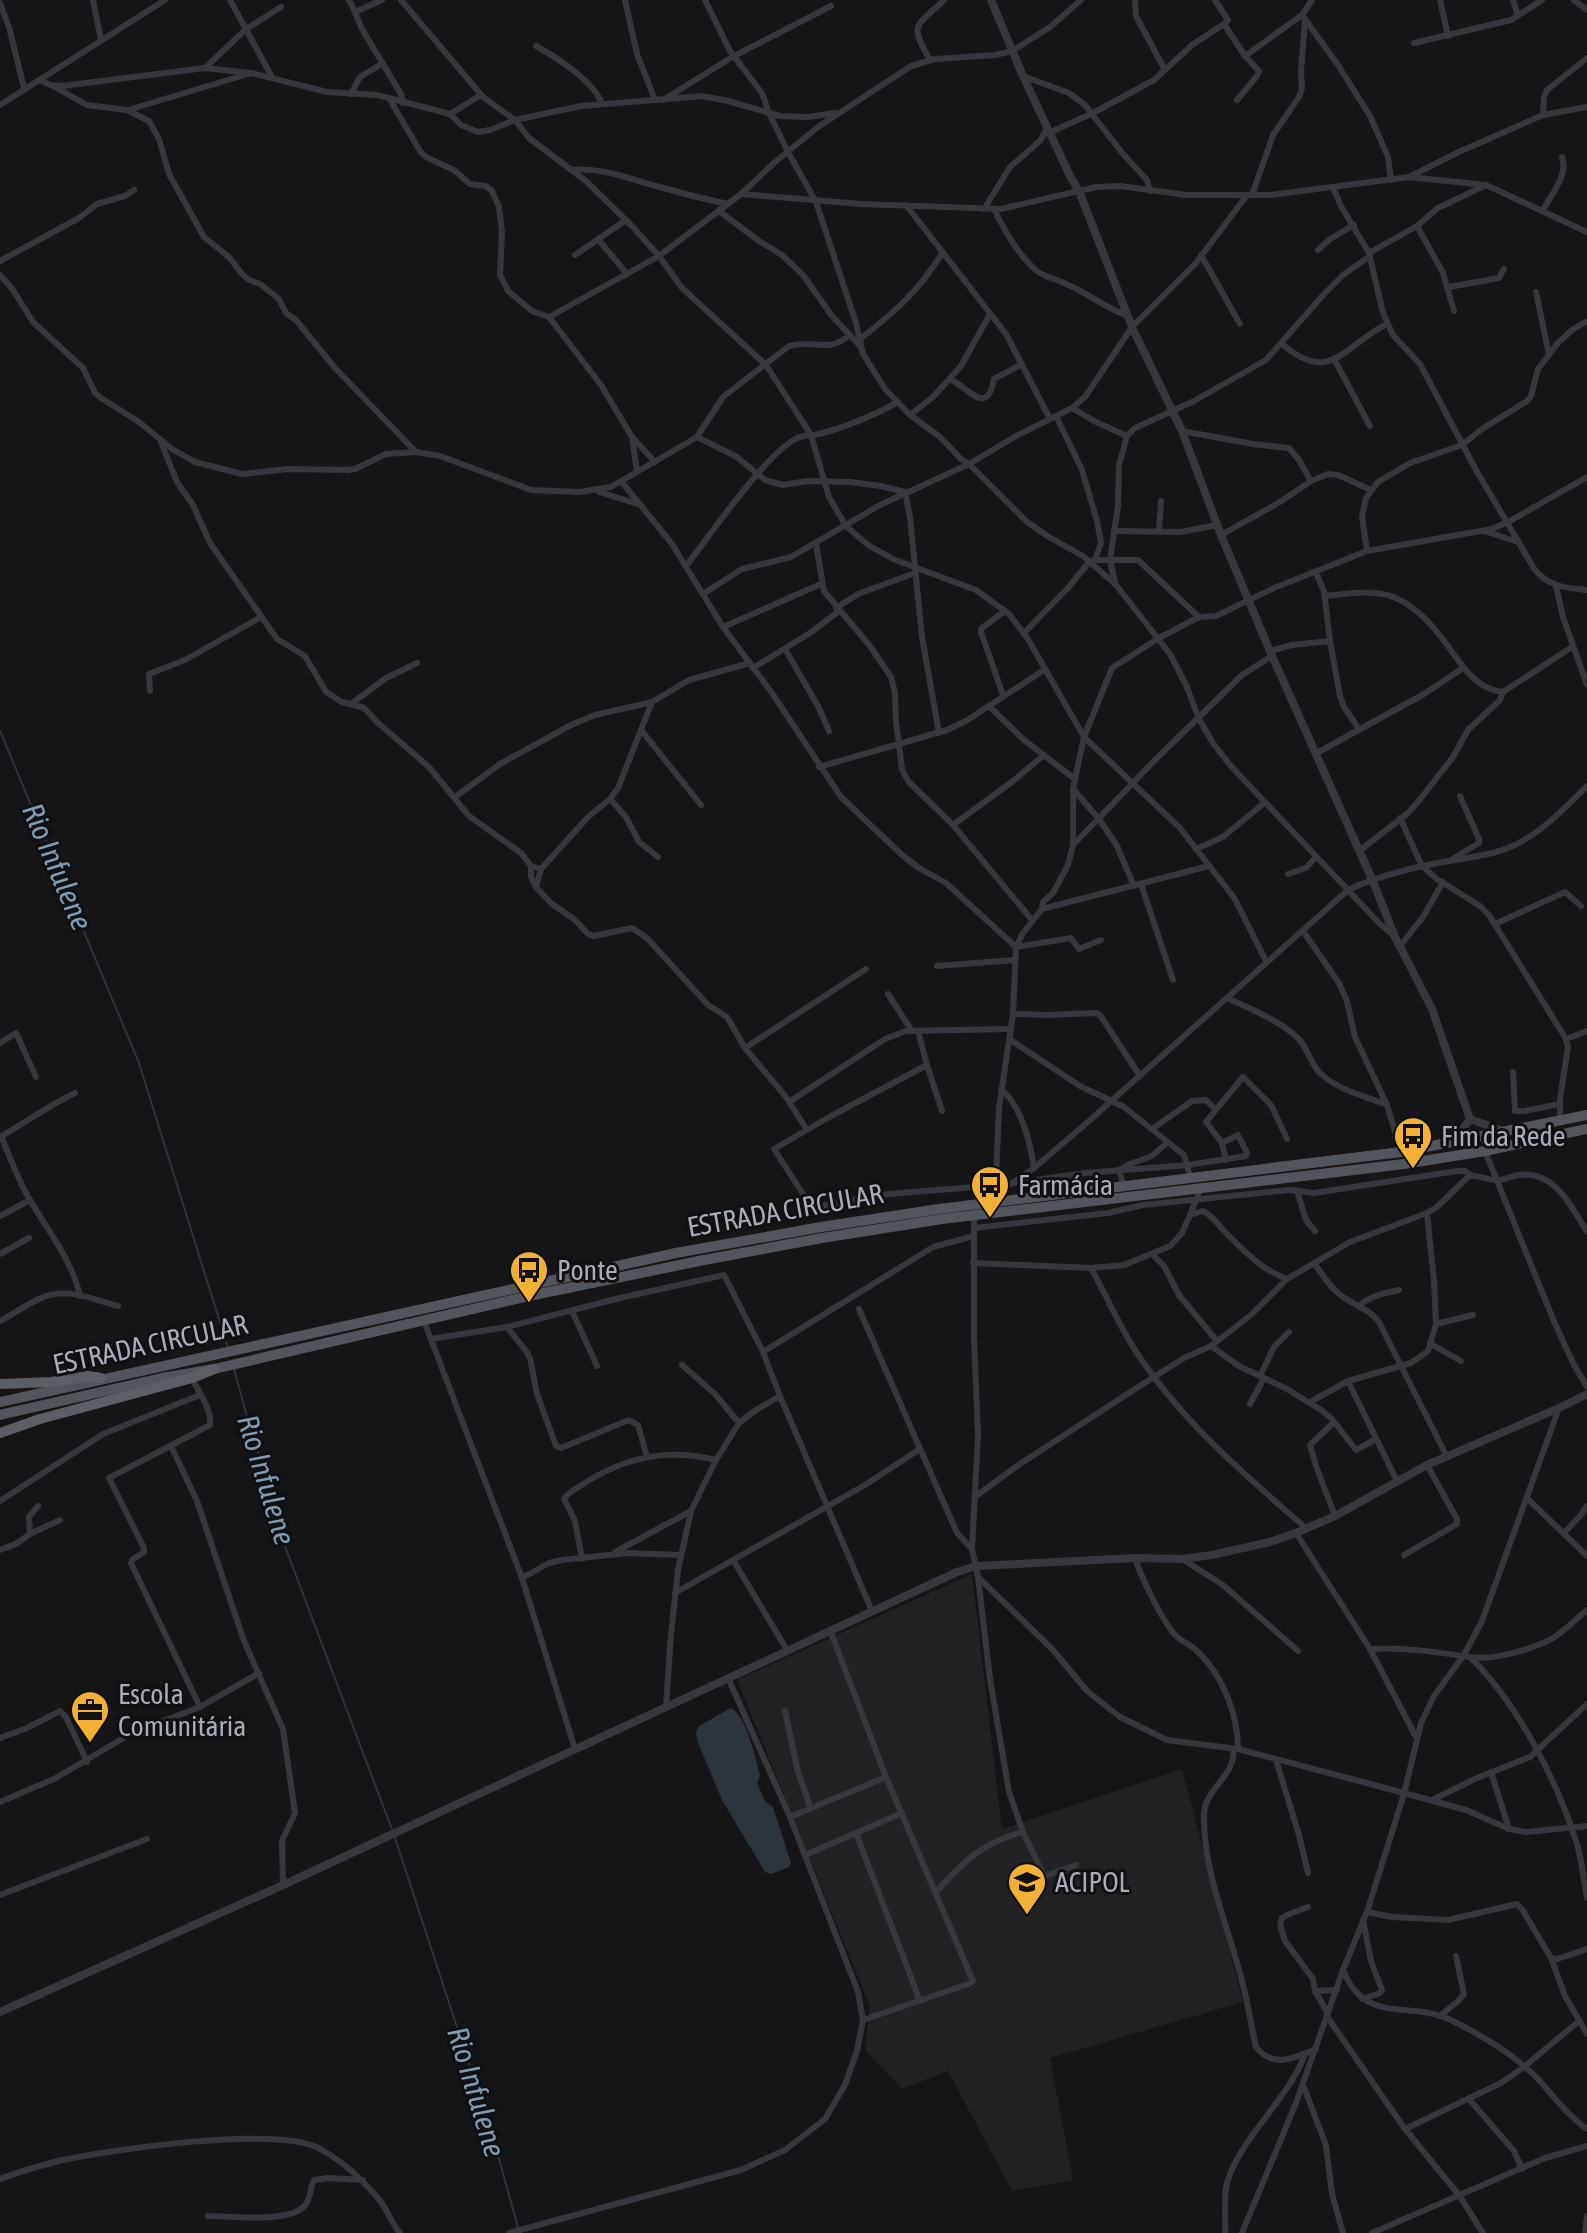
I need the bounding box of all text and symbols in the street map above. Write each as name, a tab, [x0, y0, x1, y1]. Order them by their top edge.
water label: Rio Infulene	[16, 798, 100, 935]
bus stop icon: Fim da Rede	[1392, 1115, 1434, 1170]
place label: Fim da Rede	[1441, 1120, 1565, 1152]
bus stop icon: Farmácia	[969, 1164, 1011, 1219]
place label: Farmácia	[1018, 1169, 1113, 1201]
street label: ESTRADA CIRCULAR	[685, 1177, 885, 1243]
bus stop icon: Ponte	[508, 1249, 550, 1304]
place label: Ponte	[557, 1254, 618, 1286]
street label: ESTRADA CIRCULAR	[50, 1308, 250, 1380]
water label: Rio Infulene	[231, 1410, 303, 1549]
place label: Escola Comunitária	[118, 1678, 246, 1742]
office icon: Escola Comunitária	[69, 1689, 111, 1744]
school or university icon: ACIPOL	[1006, 1861, 1048, 1916]
place label: ACIPOL	[1055, 1866, 1130, 1898]
water label: Rio Infulene	[441, 2022, 513, 2161]

